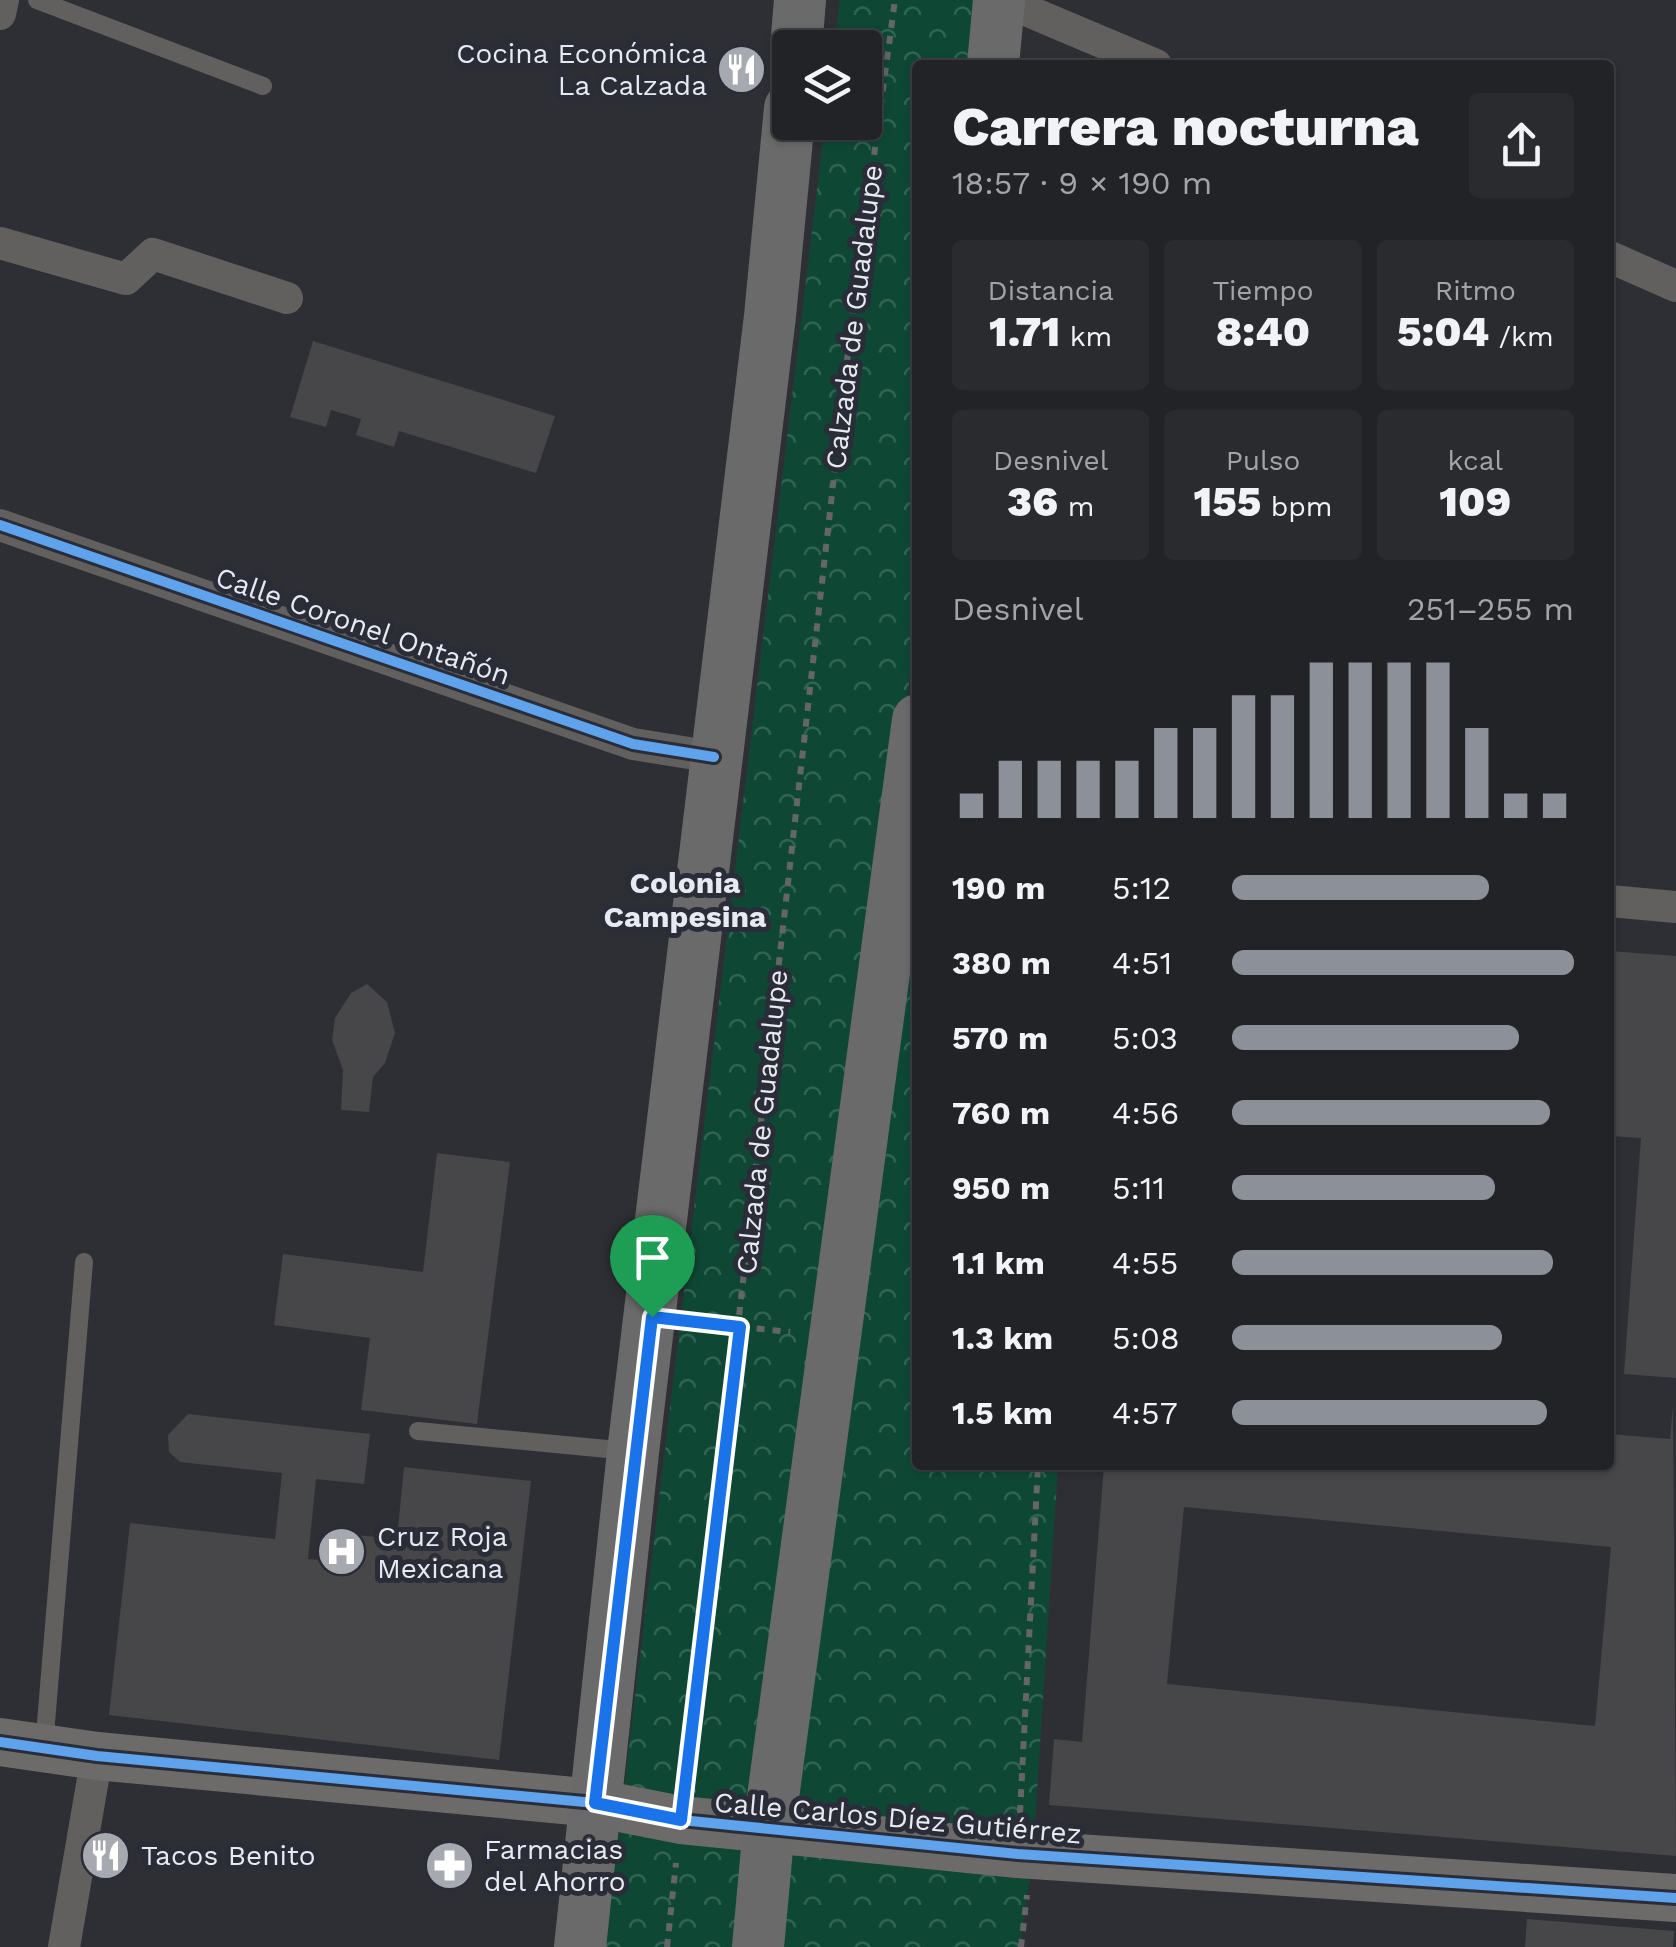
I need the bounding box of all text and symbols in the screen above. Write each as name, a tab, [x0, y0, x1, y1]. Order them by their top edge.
map controls	[772, 30, 882, 140]
button: layers	[772, 30, 882, 140]
place label: Cocina Económica La Calzada	[456, 37, 707, 102]
restaurant icon: Cocina Económica La Calzada	[716, 43, 768, 95]
button: share	[1469, 93, 1574, 198]
text: Carrera nocturna	[952, 94, 1419, 158]
street label: Calzada de Guadalupe	[819, 163, 889, 471]
text: 18:57 · 9 × 190 m	[952, 164, 1212, 202]
text: Distancia	[988, 274, 1114, 307]
text: Tiempo	[1212, 274, 1314, 307]
text: Ritmo	[1435, 274, 1516, 307]
text: 1.71	[989, 307, 1060, 356]
text: 8:40	[1216, 307, 1310, 356]
text: 5:04	[1397, 307, 1489, 356]
text: km	[1060, 320, 1112, 353]
text: /km	[1489, 320, 1554, 353]
text: Desnivel	[993, 444, 1108, 477]
text: Pulso	[1226, 444, 1300, 477]
text: kcal	[1448, 444, 1503, 477]
text: 36	[1007, 477, 1058, 526]
text: 155	[1193, 477, 1261, 526]
text: 109	[1439, 477, 1511, 526]
text: m	[1058, 490, 1094, 523]
text: bpm	[1261, 490, 1333, 523]
street label: Calle Coronel Ontañón	[211, 560, 515, 692]
text: Desnivel	[952, 590, 1084, 628]
text: 251–255 m	[1407, 590, 1574, 628]
district label: Colonia Campesina	[604, 865, 767, 934]
text: 190 m	[952, 869, 1045, 907]
text: 5:12	[1112, 869, 1171, 907]
text: 380 m	[952, 944, 1051, 982]
text: 4:51	[1112, 944, 1172, 982]
street label: Calzada de Guadalupe	[730, 968, 794, 1276]
text: 570 m	[952, 1019, 1048, 1057]
text: 5:03	[1112, 1019, 1178, 1057]
text: 760 m	[952, 1094, 1050, 1132]
text: 4:56	[1112, 1094, 1179, 1132]
text: 950 m	[952, 1169, 1050, 1207]
text: 5:11	[1112, 1169, 1165, 1207]
pin	[610, 1215, 695, 1318]
icon: arrive	[625, 1230, 680, 1285]
text: 1.1 km	[952, 1244, 1045, 1282]
text: 4:55	[1112, 1244, 1178, 1282]
text: 1.3 km	[952, 1319, 1053, 1357]
text: 5:08	[1112, 1319, 1180, 1357]
text: 1.5 km	[952, 1394, 1053, 1432]
text: 4:57	[1112, 1394, 1178, 1432]
place label: Cruz Roja Mexicana	[377, 1520, 508, 1585]
hospital icon: Cruz Roja Mexicana	[316, 1526, 368, 1578]
street label: Calle Carlos Díez Gutiérrez	[713, 1786, 1083, 1850]
restaurant icon: Tacos Benito	[80, 1829, 132, 1881]
place label: Farmacias del Ahorro	[484, 1833, 626, 1898]
place label: Tacos Benito	[141, 1839, 315, 1872]
pharmacy icon: Farmacias del Ahorro	[423, 1839, 475, 1891]

